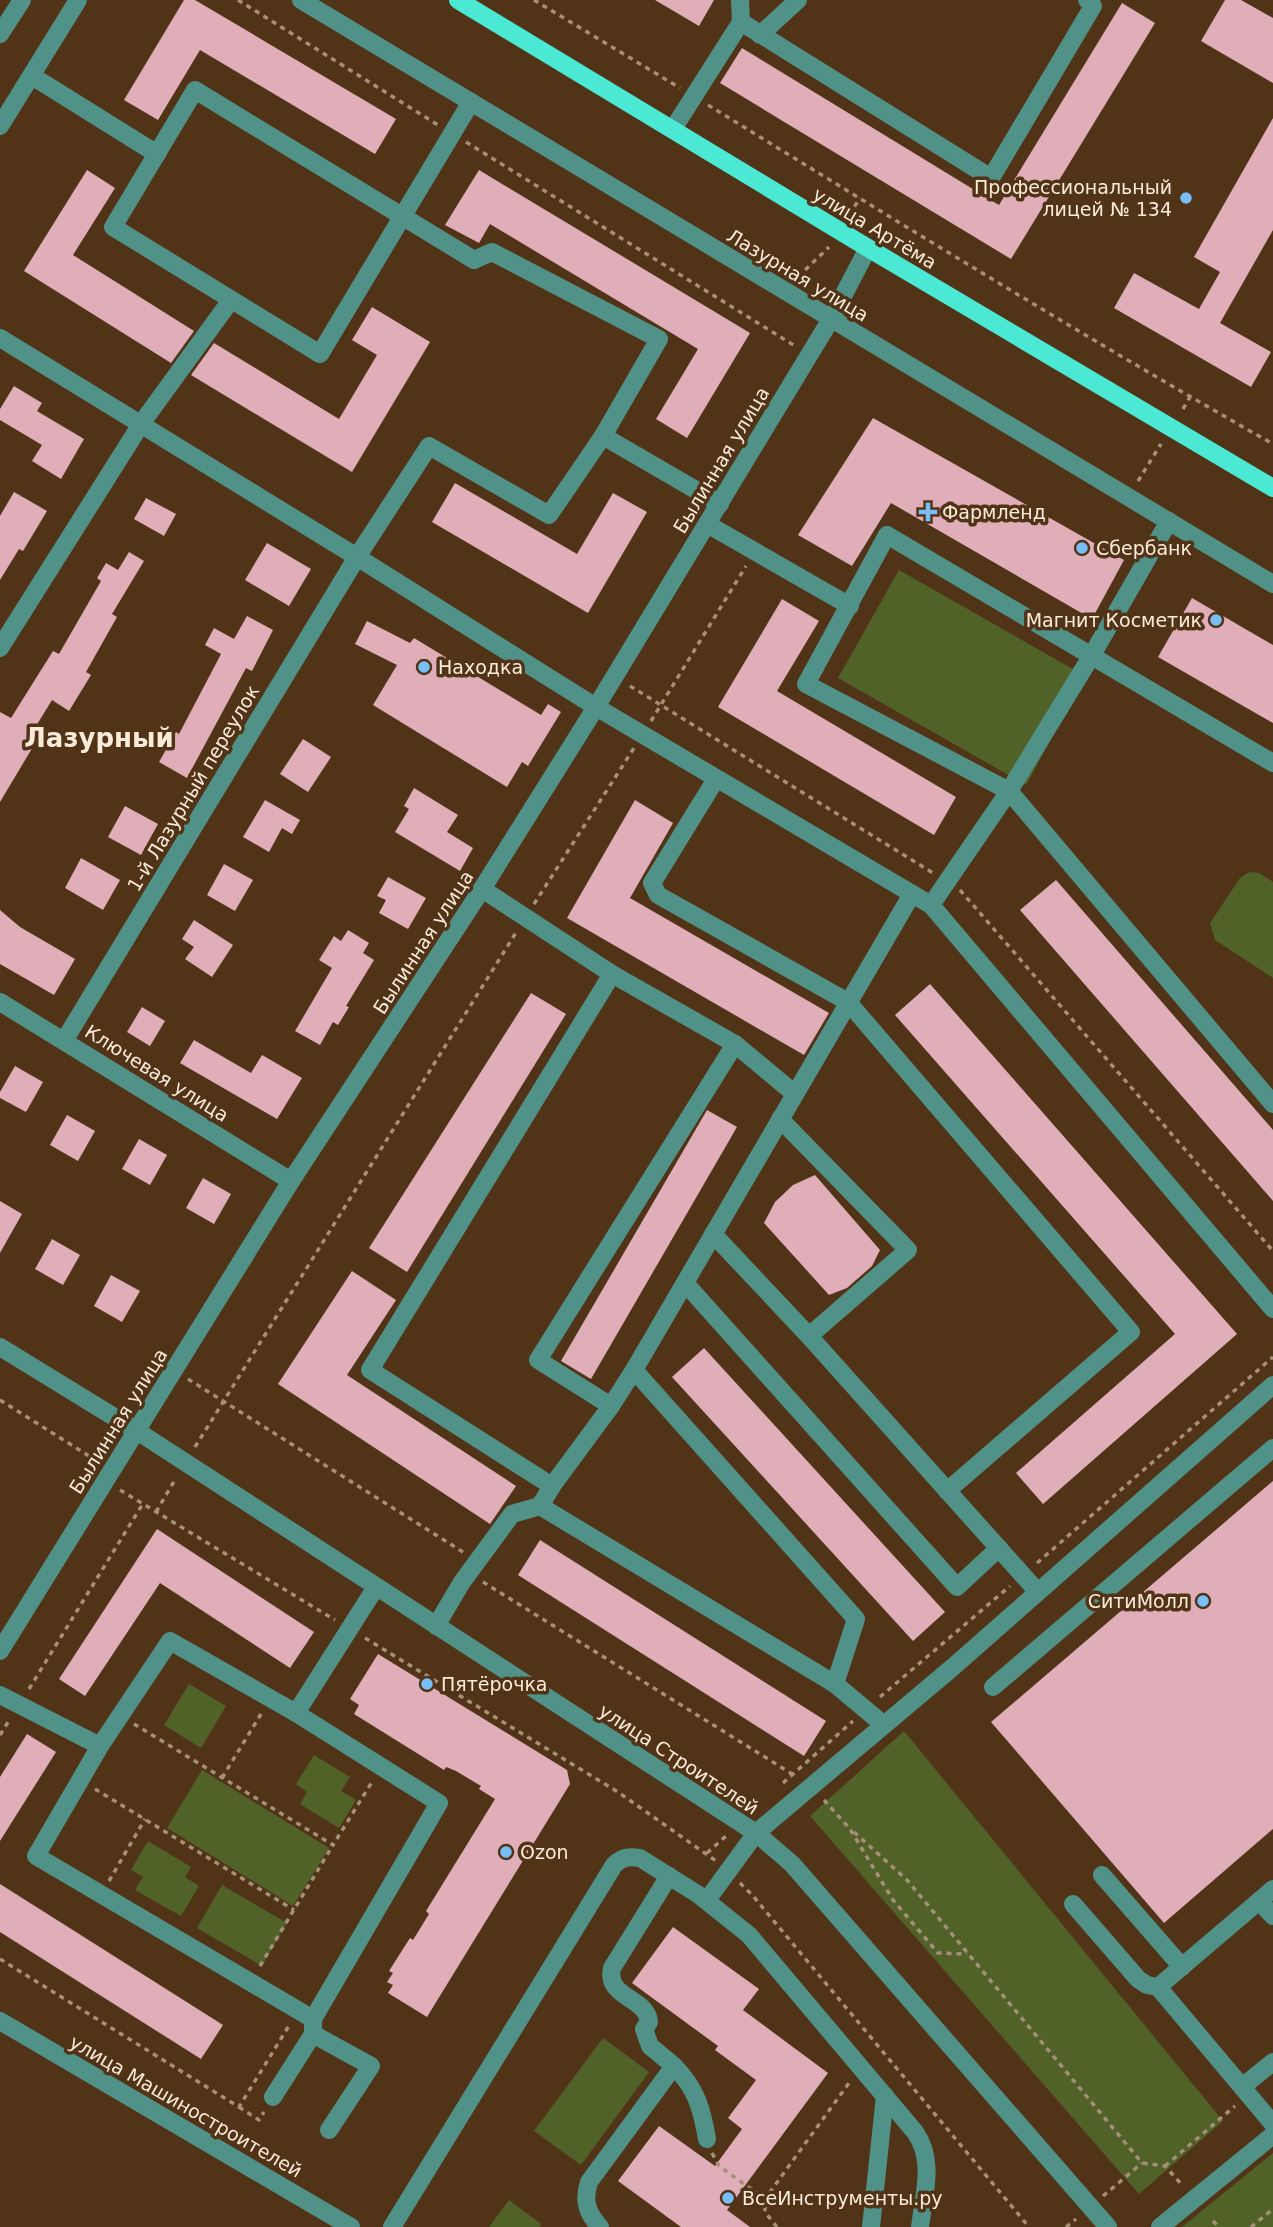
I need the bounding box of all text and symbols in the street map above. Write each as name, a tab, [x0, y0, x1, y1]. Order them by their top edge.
place label: Профессиональный лицей № 134	[974, 176, 1172, 220]
street label: улица Артёма	[809, 182, 941, 274]
marker: Профессиональный лицей № 134	[1178, 190, 1194, 206]
street label: Лазурная улица	[723, 224, 873, 326]
street label: Былинная улица	[669, 383, 773, 537]
place label: Фармленд	[942, 501, 1046, 523]
marker: Фармленд	[920, 504, 936, 520]
place label: Сбербанк	[1096, 537, 1192, 559]
marker: Сбербанк	[1074, 540, 1090, 556]
place label: Магнит Косметик	[1026, 609, 1202, 631]
marker: Магнит Косметик	[1208, 612, 1224, 628]
place label: Находка	[438, 656, 523, 678]
marker: Находка	[416, 659, 432, 675]
street label: 1-й Лазурный переулок	[123, 681, 263, 895]
district label: Лазурный	[24, 723, 174, 753]
street label: Былинная улица	[368, 866, 478, 1018]
street label: Ключевая улица	[81, 1020, 233, 1126]
street label: Былинная улица	[64, 1344, 172, 1498]
place label: СитиМолл	[1088, 1590, 1189, 1612]
marker: СитиМолл	[1195, 1593, 1211, 1609]
place label: Пятёрочка	[441, 1673, 548, 1695]
marker: Пятёрочка	[419, 1676, 435, 1692]
street label: улица Строителей	[595, 1699, 763, 1819]
place label: Ozon	[520, 1841, 569, 1863]
marker: Ozon	[498, 1844, 514, 1860]
street label: улица Машиностроителей	[66, 2030, 306, 2182]
place label: ВсеИнструменты.ру	[742, 2187, 942, 2209]
marker: ВсеИнструменты.ру	[720, 2190, 736, 2206]

